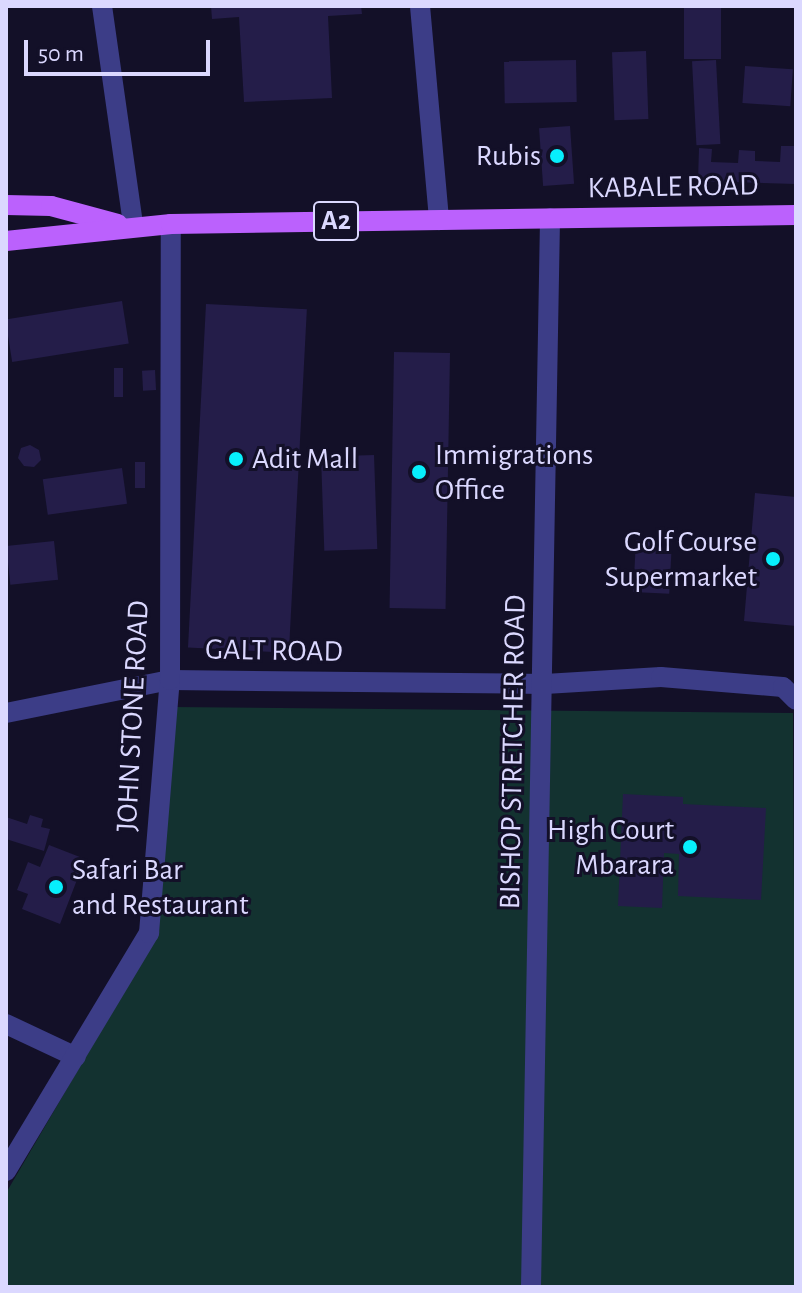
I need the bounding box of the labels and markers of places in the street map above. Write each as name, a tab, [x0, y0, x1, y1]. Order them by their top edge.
place label: Rubis	[476, 138, 541, 174]
marker: Rubis	[548, 147, 566, 165]
place label: Immigrations Office	[435, 437, 593, 508]
place label: Adit Mall	[252, 441, 358, 477]
marker: Adit Mall	[227, 450, 245, 468]
marker: Immigrations Office	[410, 463, 428, 481]
place label: Golf Course Supermarket	[605, 524, 757, 594]
marker: Golf Course Supermarket	[764, 550, 782, 568]
place label: High Court Mbarara	[547, 812, 674, 882]
marker: High Court Mbarara	[681, 838, 699, 856]
place label: Safari Bar and Restaurant	[72, 852, 248, 922]
marker: Safari Bar and Restaurant	[47, 878, 65, 896]

